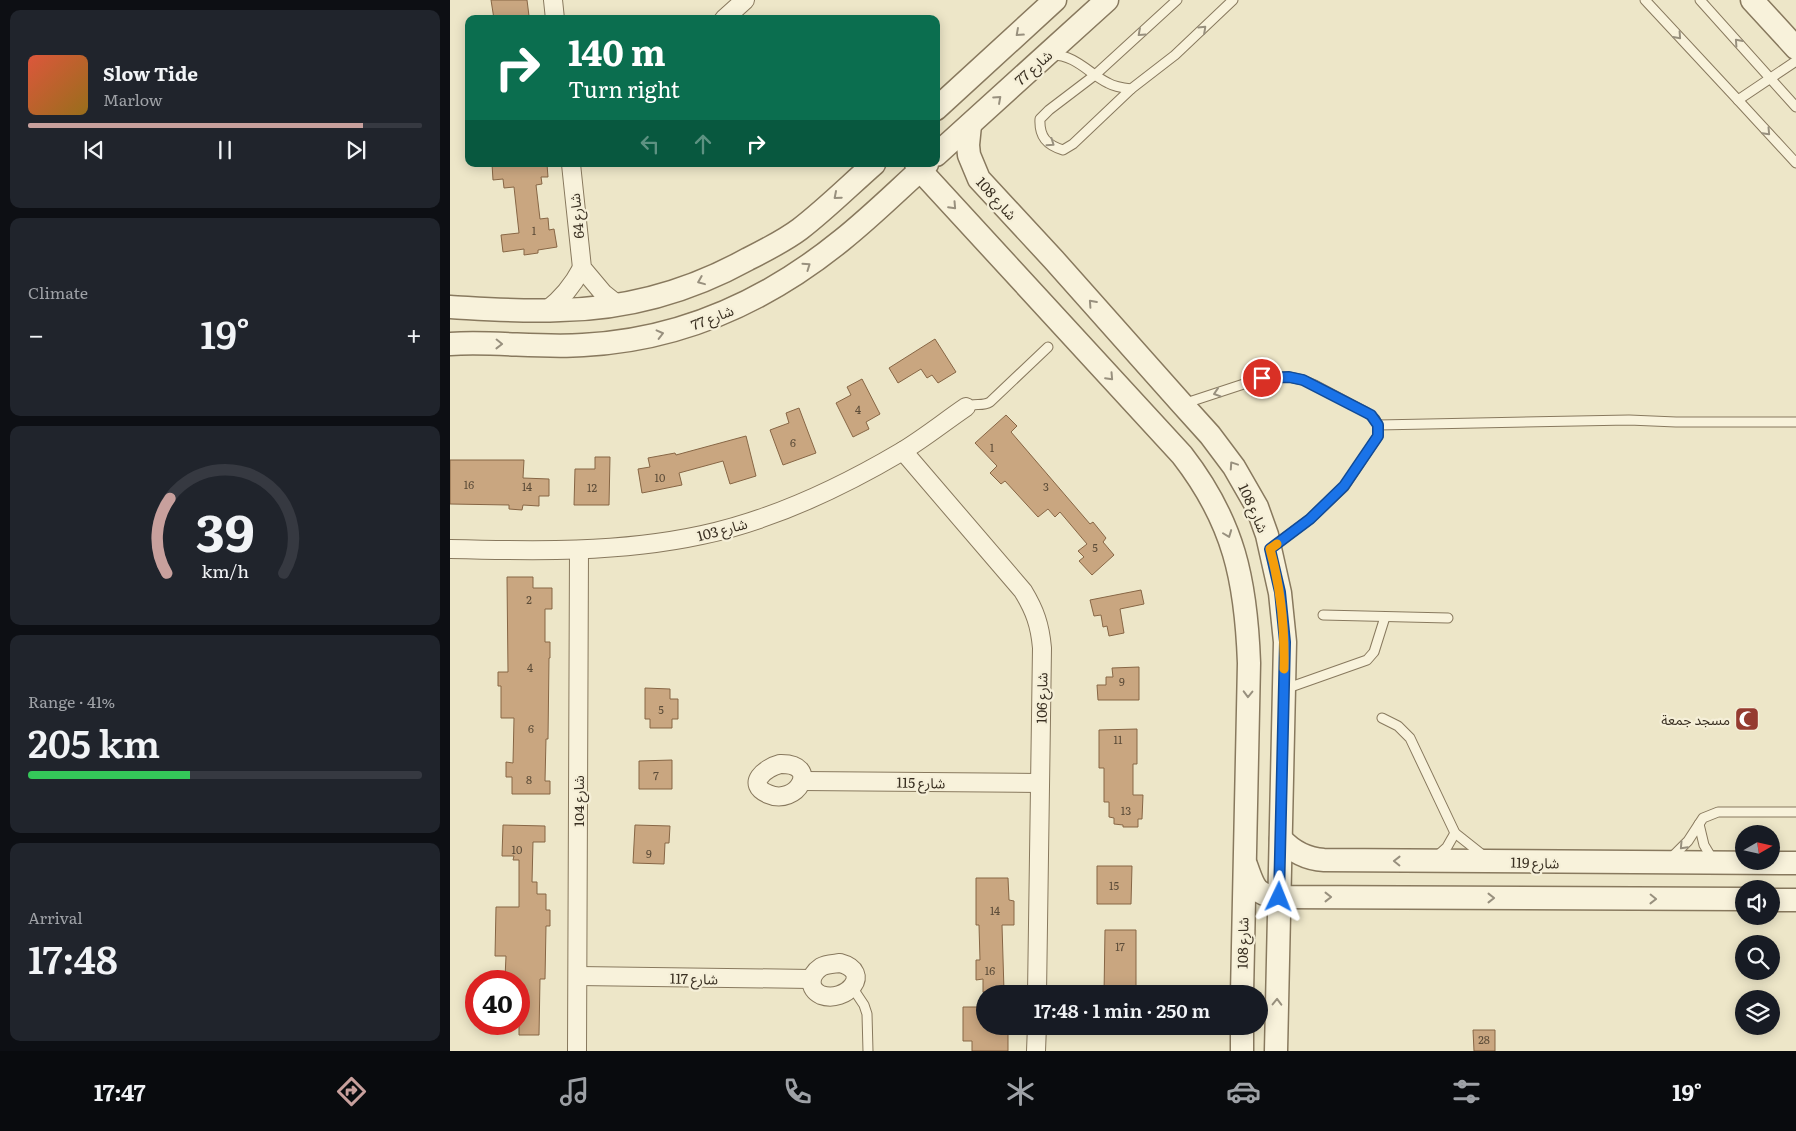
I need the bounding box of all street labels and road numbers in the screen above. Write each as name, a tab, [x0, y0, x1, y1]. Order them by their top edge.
street label: شارع 77	[1010, 45, 1058, 91]
street label: شارع 108	[971, 172, 1022, 225]
street label: شارع 64	[564, 192, 590, 240]
street label: شارع 77	[688, 300, 737, 336]
street label: شارع 108	[1233, 480, 1274, 536]
street label: شارع 103	[695, 513, 750, 547]
street label: شارع 106	[1031, 672, 1053, 724]
street label: شارع 115	[896, 772, 945, 794]
street label: شارع 104	[568, 775, 590, 827]
street label: شارع 119	[1510, 852, 1560, 874]
street label: شارع 108	[1232, 917, 1254, 969]
street label: شارع 117	[670, 968, 718, 990]

